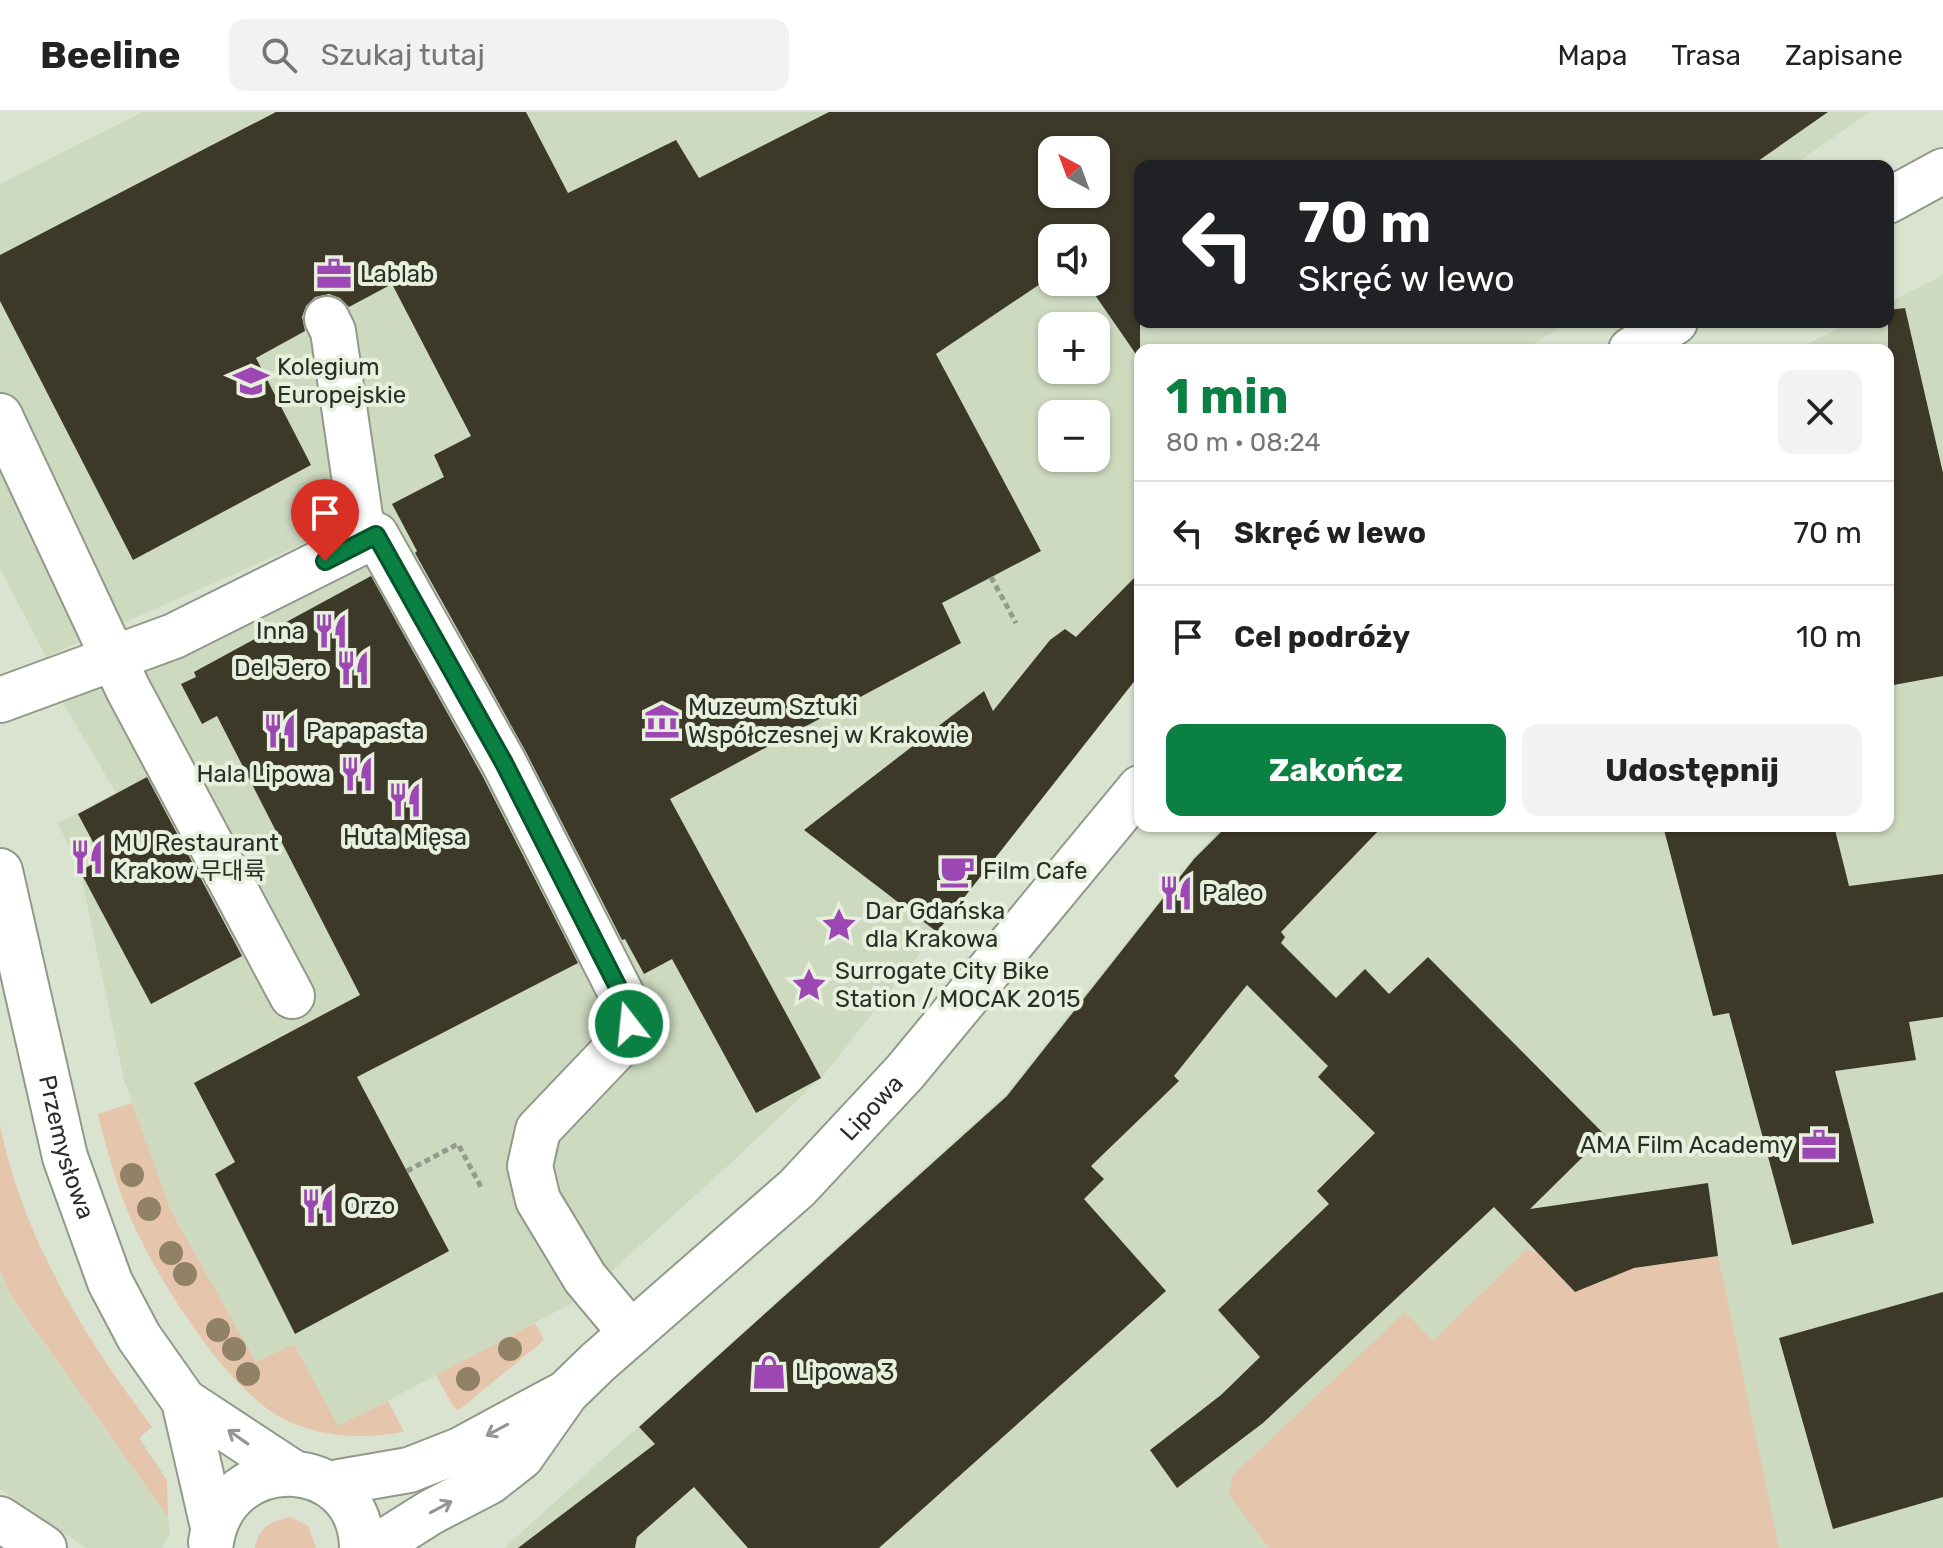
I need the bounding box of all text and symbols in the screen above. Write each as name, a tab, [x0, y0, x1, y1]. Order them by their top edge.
search box	[229, 19, 789, 91]
text: Beeline	[40, 32, 181, 78]
icon: search	[257, 33, 301, 77]
text: Szukaj tutaj	[321, 37, 485, 73]
text: Mapa	[1558, 39, 1627, 72]
text: Trasa	[1671, 39, 1741, 72]
text: Zapisane	[1785, 39, 1903, 72]
north arrow	[1038, 136, 1110, 208]
map controls	[1038, 136, 1110, 472]
text: 70 m	[1298, 190, 1431, 256]
icon: left	[1166, 192, 1270, 296]
button: sound	[1038, 224, 1110, 296]
office icon: Lablab	[315, 255, 353, 293]
text: Skręć w lewo	[1298, 257, 1515, 300]
place label: Lablab	[360, 260, 434, 288]
button: +	[1038, 312, 1110, 384]
place label: Kolegium Europejskie	[277, 353, 406, 409]
school or university icon: Kolegium Europejskie	[232, 362, 270, 400]
text: 1 min	[1166, 368, 1289, 425]
button: close	[1778, 370, 1862, 454]
button: −	[1038, 400, 1110, 472]
text: 80 m · 08:24	[1166, 427, 1321, 458]
pin	[291, 479, 359, 561]
icon: arrive	[303, 491, 347, 535]
icon: left	[1166, 511, 1210, 555]
text: Skręć w lewo	[1234, 515, 1426, 551]
text: 70 m	[1794, 515, 1862, 551]
restaurant icon: Inna	[312, 612, 350, 650]
icon: arrive	[1166, 615, 1210, 659]
place label: Inna	[256, 617, 305, 645]
text: Cel podróży	[1234, 619, 1410, 655]
text: 10 m	[1796, 619, 1862, 655]
restaurant icon: Del Jero	[334, 649, 372, 687]
place label: Del Jero	[234, 654, 327, 682]
place label: Muzeum Sztuki Współczesnej w Krakowie	[688, 693, 969, 749]
museum icon: Muzeum Sztuki Współczesnej w Krakowie	[643, 702, 681, 740]
restaurant icon: Papapasta	[261, 712, 299, 750]
place label: Papapasta	[306, 717, 424, 745]
button: Zakończ	[1166, 724, 1506, 816]
button: Udostępnij	[1522, 724, 1862, 816]
restaurant icon: Hala Lipowa	[338, 755, 376, 793]
place label: Hala Lipowa	[196, 760, 331, 788]
restaurant icon: Huta Mięsa	[386, 781, 424, 819]
place label: Huta Mięsa	[343, 823, 467, 851]
place label: MU Restaurant Krakow 무대륙	[113, 829, 279, 885]
restaurant icon: MU Restaurant Krakow 무대륙	[68, 838, 106, 876]
cafe icon: Film Cafe	[938, 852, 976, 890]
place label: Film Cafe	[983, 857, 1087, 885]
restaurant icon: Paleo	[1157, 874, 1195, 912]
place label: Paleo	[1202, 879, 1263, 907]
place label: Dar Gdańska dla Krakowa	[865, 897, 1005, 953]
place icon: Dar Gdańska dla Krakowa	[820, 906, 858, 944]
place label: Surrogate City Bike Station / MOCAK 2015	[835, 957, 1080, 1013]
place icon: Surrogate City Bike Station / MOCAK 2015	[790, 966, 828, 1004]
position arrow	[587, 982, 671, 1066]
street label: Lipowa	[834, 1069, 909, 1146]
street label: Przemysłowa	[33, 1073, 100, 1223]
office icon: AMA Film Academy	[1800, 1126, 1838, 1164]
place label: AMA Film Academy	[1580, 1131, 1793, 1159]
restaurant icon: Orzo	[299, 1187, 337, 1225]
place label: Orzo	[344, 1192, 395, 1220]
shop icon: Lipowa 3	[750, 1353, 788, 1391]
place label: Lipowa 3	[795, 1358, 895, 1386]
one-way arrow	[486, 1423, 509, 1439]
one-way arrow	[228, 1429, 250, 1445]
one-way arrow	[428, 1498, 452, 1514]

